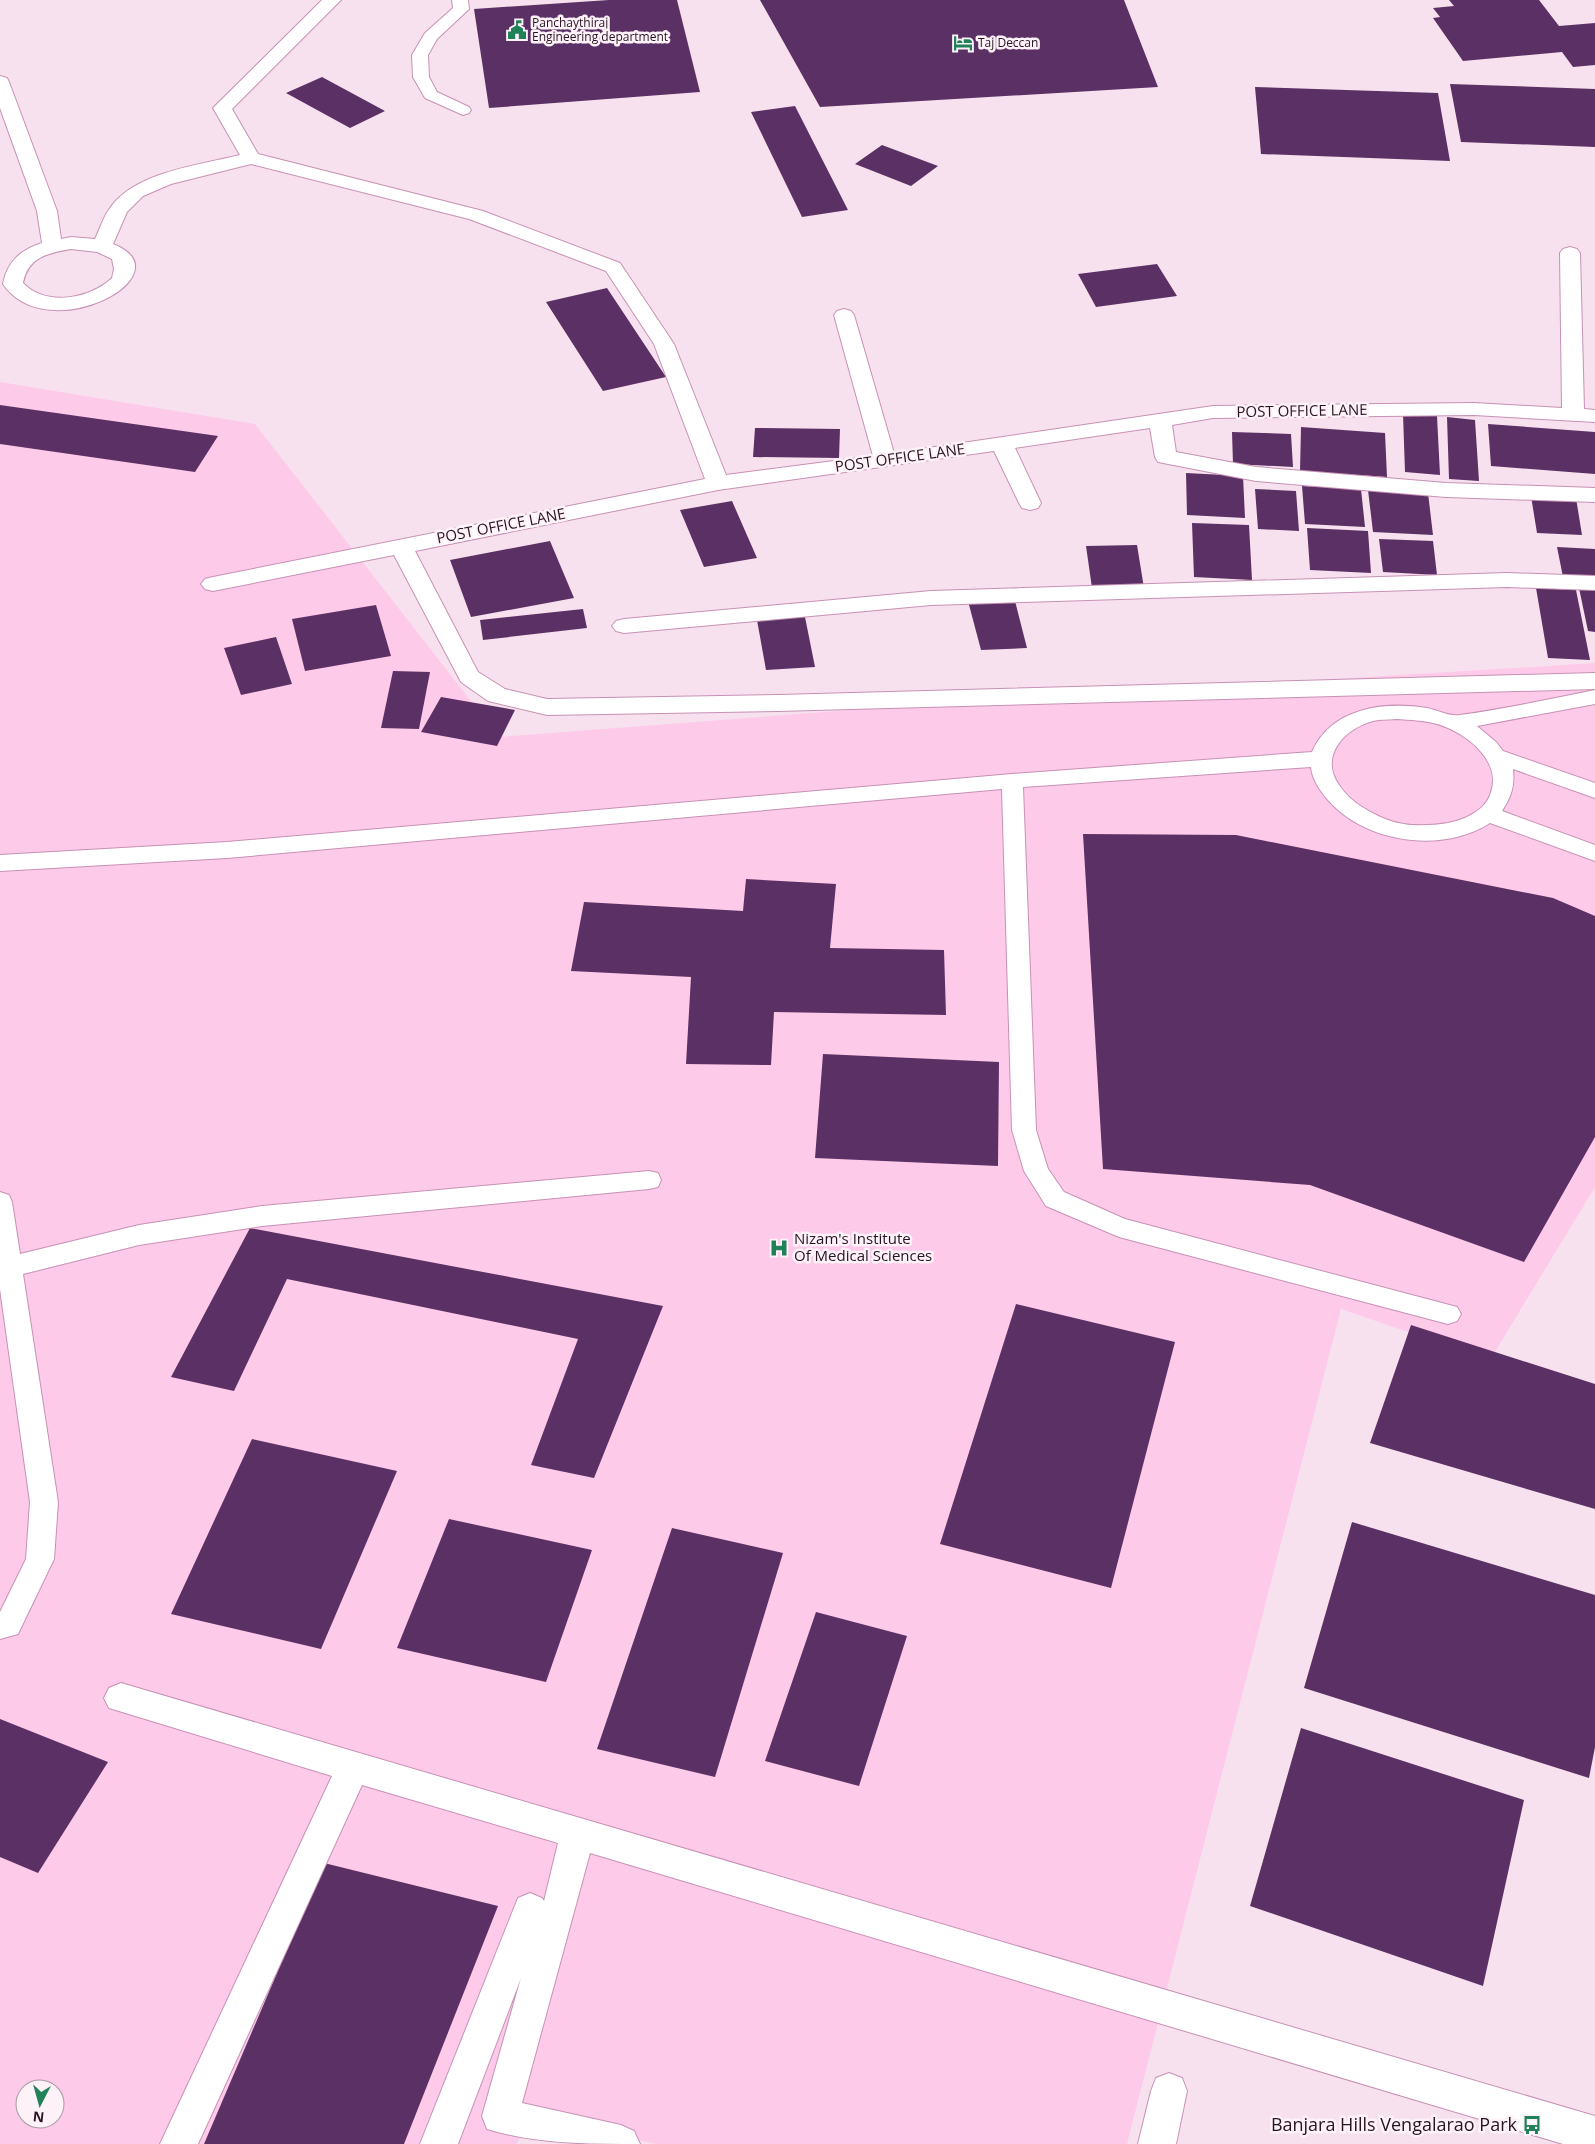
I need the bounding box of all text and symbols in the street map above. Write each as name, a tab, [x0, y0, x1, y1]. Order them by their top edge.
place label: Panchaythiraj Engineering department	[532, 14, 668, 45]
public building icon: Panchaythiraj Engineering department	[506, 19, 528, 41]
hotel icon: Taj Deccan	[952, 32, 974, 54]
place label: Taj Deccan	[978, 34, 1038, 51]
street label: POST OFFICE LANE	[1236, 399, 1368, 421]
street label: POST OFFICE LANE	[834, 438, 966, 476]
street label: POST OFFICE LANE	[435, 503, 567, 547]
place label: Nizam's Institute Of Medical Sciences	[794, 1228, 932, 1265]
hospital icon: Nizam's Institute Of Medical Sciences	[768, 1237, 790, 1259]
north arrow	[15, 2079, 65, 2129]
text: N	[32, 2107, 45, 2127]
place label: Banjara Hills Vengalarao Park	[1271, 2112, 1518, 2136]
bus stop icon: Banjara Hills Vengalarao Park	[1521, 2114, 1543, 2136]

